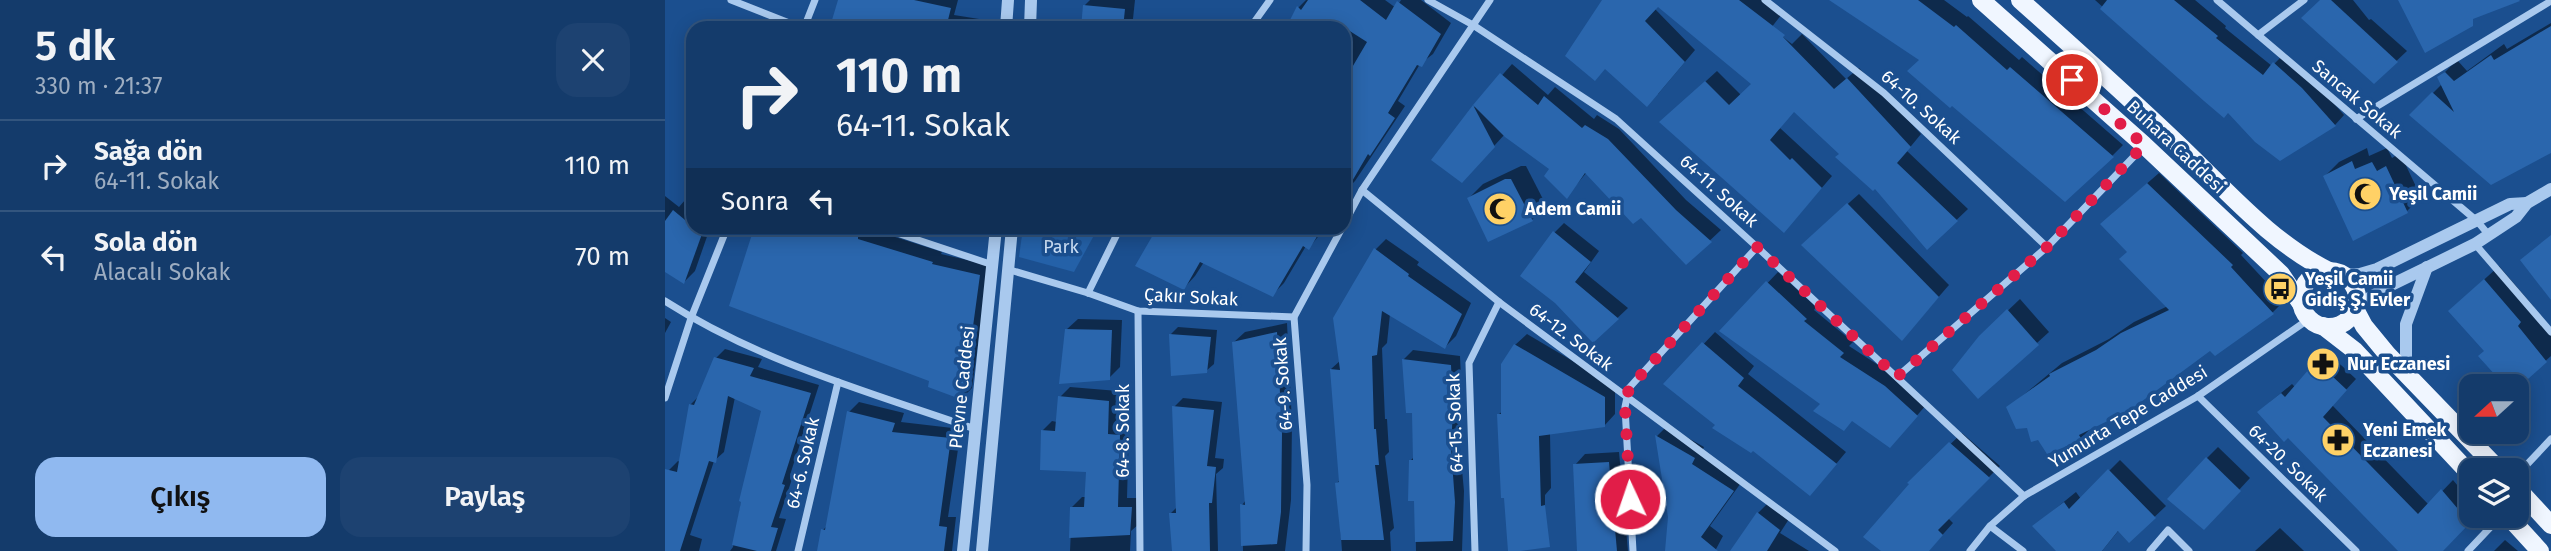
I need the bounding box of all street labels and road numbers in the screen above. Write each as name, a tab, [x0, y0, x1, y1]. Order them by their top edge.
street label: Sancak Sokak	[2308, 55, 2407, 143]
street label: 64-10. Sokak	[1876, 65, 1966, 149]
street label: Buhara Caddesi	[2122, 96, 2230, 198]
street label: 64-11. Sokak	[1675, 150, 1763, 232]
street label: Çakır Sokak	[1143, 284, 1239, 310]
street label: 64-12. Sokak	[1525, 298, 1618, 376]
street label: Plevne Caddesi	[945, 324, 979, 450]
street label: 64-9. Sokak	[1269, 336, 1297, 431]
street label: Yumurta Tepe Caddesi	[2045, 361, 2211, 473]
street label: 64-15. Sokak	[1442, 372, 1468, 473]
street label: 64-8. Sokak	[1112, 383, 1134, 478]
street label: 64-6. Sokak	[782, 414, 824, 511]
street label: 64-20. Sokak	[2244, 420, 2333, 507]

